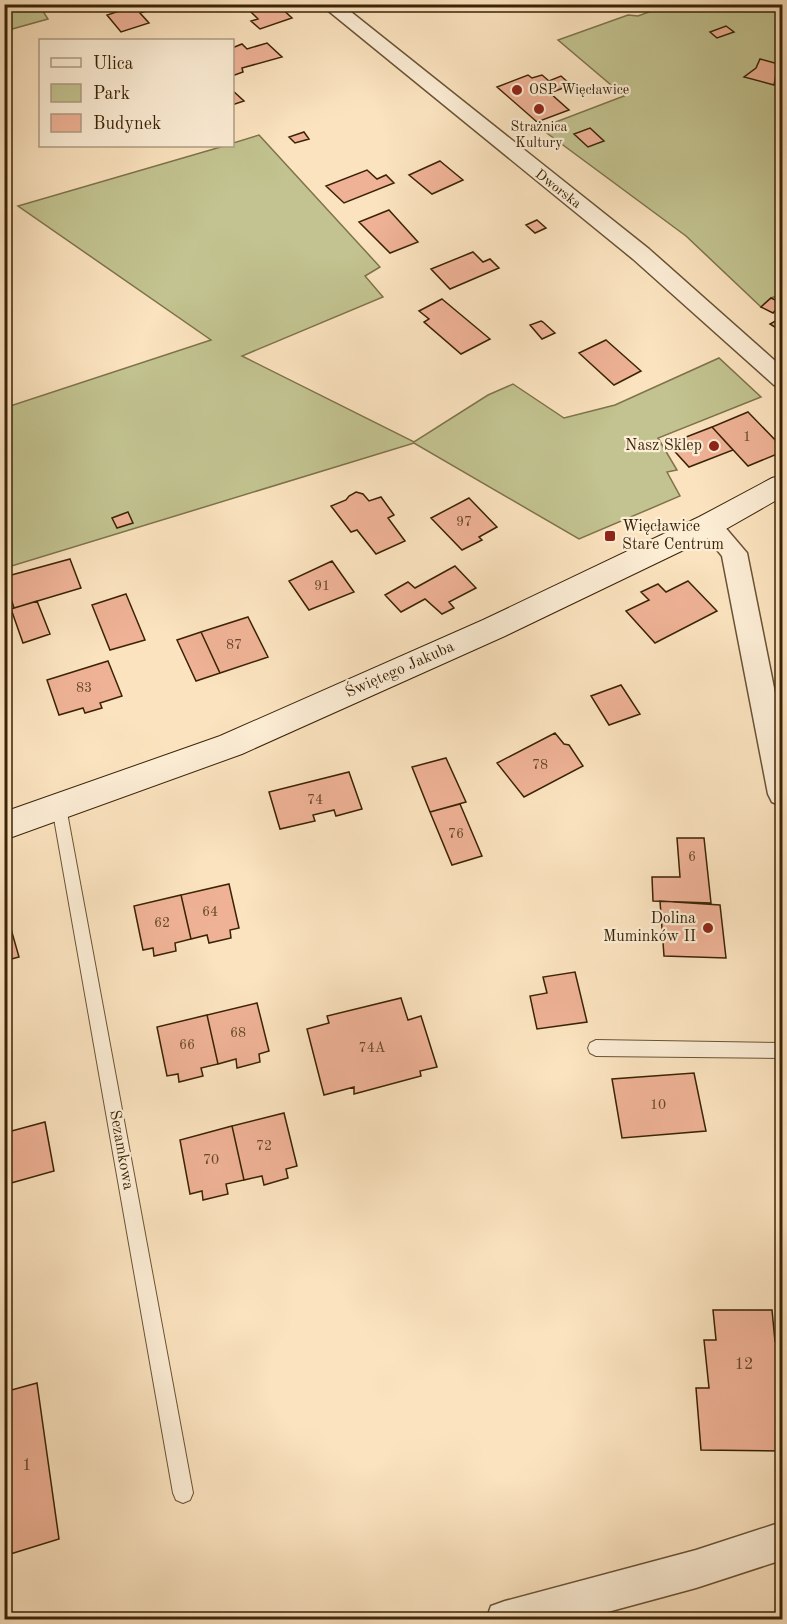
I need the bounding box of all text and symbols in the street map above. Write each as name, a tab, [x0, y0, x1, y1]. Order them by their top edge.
legend	[39, 39, 234, 147]
text: Ulica	[93, 55, 134, 73]
marker: OSP Więcławice	[510, 83, 524, 97]
place label: OSP Więcławice	[529, 83, 629, 97]
text: Park	[93, 85, 130, 103]
marker: Strażnica Kultury	[532, 102, 546, 116]
text: Budynek	[93, 115, 161, 133]
place label: Strażnica Kultury	[511, 120, 567, 150]
street label: Dworska	[532, 167, 584, 211]
house number: 1	[743, 430, 751, 444]
place label: Nasz Sklep	[625, 438, 702, 454]
marker: Nasz Sklep	[707, 439, 721, 453]
house number: 97	[456, 515, 472, 529]
place label: Więcławice Stare Centrum	[622, 519, 724, 553]
marker: Więcławice Stare Centrum	[603, 529, 617, 543]
house number: 91	[314, 579, 330, 593]
street label: Świętego Jakuba	[341, 634, 457, 701]
house number: 87	[226, 638, 242, 652]
house number: 83	[76, 681, 92, 695]
house number: 78	[532, 758, 548, 772]
house number: 74	[307, 793, 323, 807]
house number: 76	[448, 827, 464, 841]
house number: 6	[688, 850, 696, 864]
house number: 64	[202, 905, 218, 919]
place label: Dolina Muminków II	[603, 911, 696, 945]
house number: 62	[154, 916, 170, 930]
marker: Dolina Muminków II	[701, 921, 715, 935]
house number: 68	[230, 1026, 246, 1040]
house number: 66	[179, 1038, 195, 1052]
house number: 74A	[359, 1041, 386, 1055]
house number: 10	[650, 1098, 666, 1112]
street label: Sezamkowa	[106, 1109, 136, 1191]
house number: 72	[256, 1139, 272, 1153]
house number: 70	[203, 1153, 219, 1167]
house number: 12	[735, 1357, 753, 1373]
house number: 1	[22, 1458, 32, 1474]

